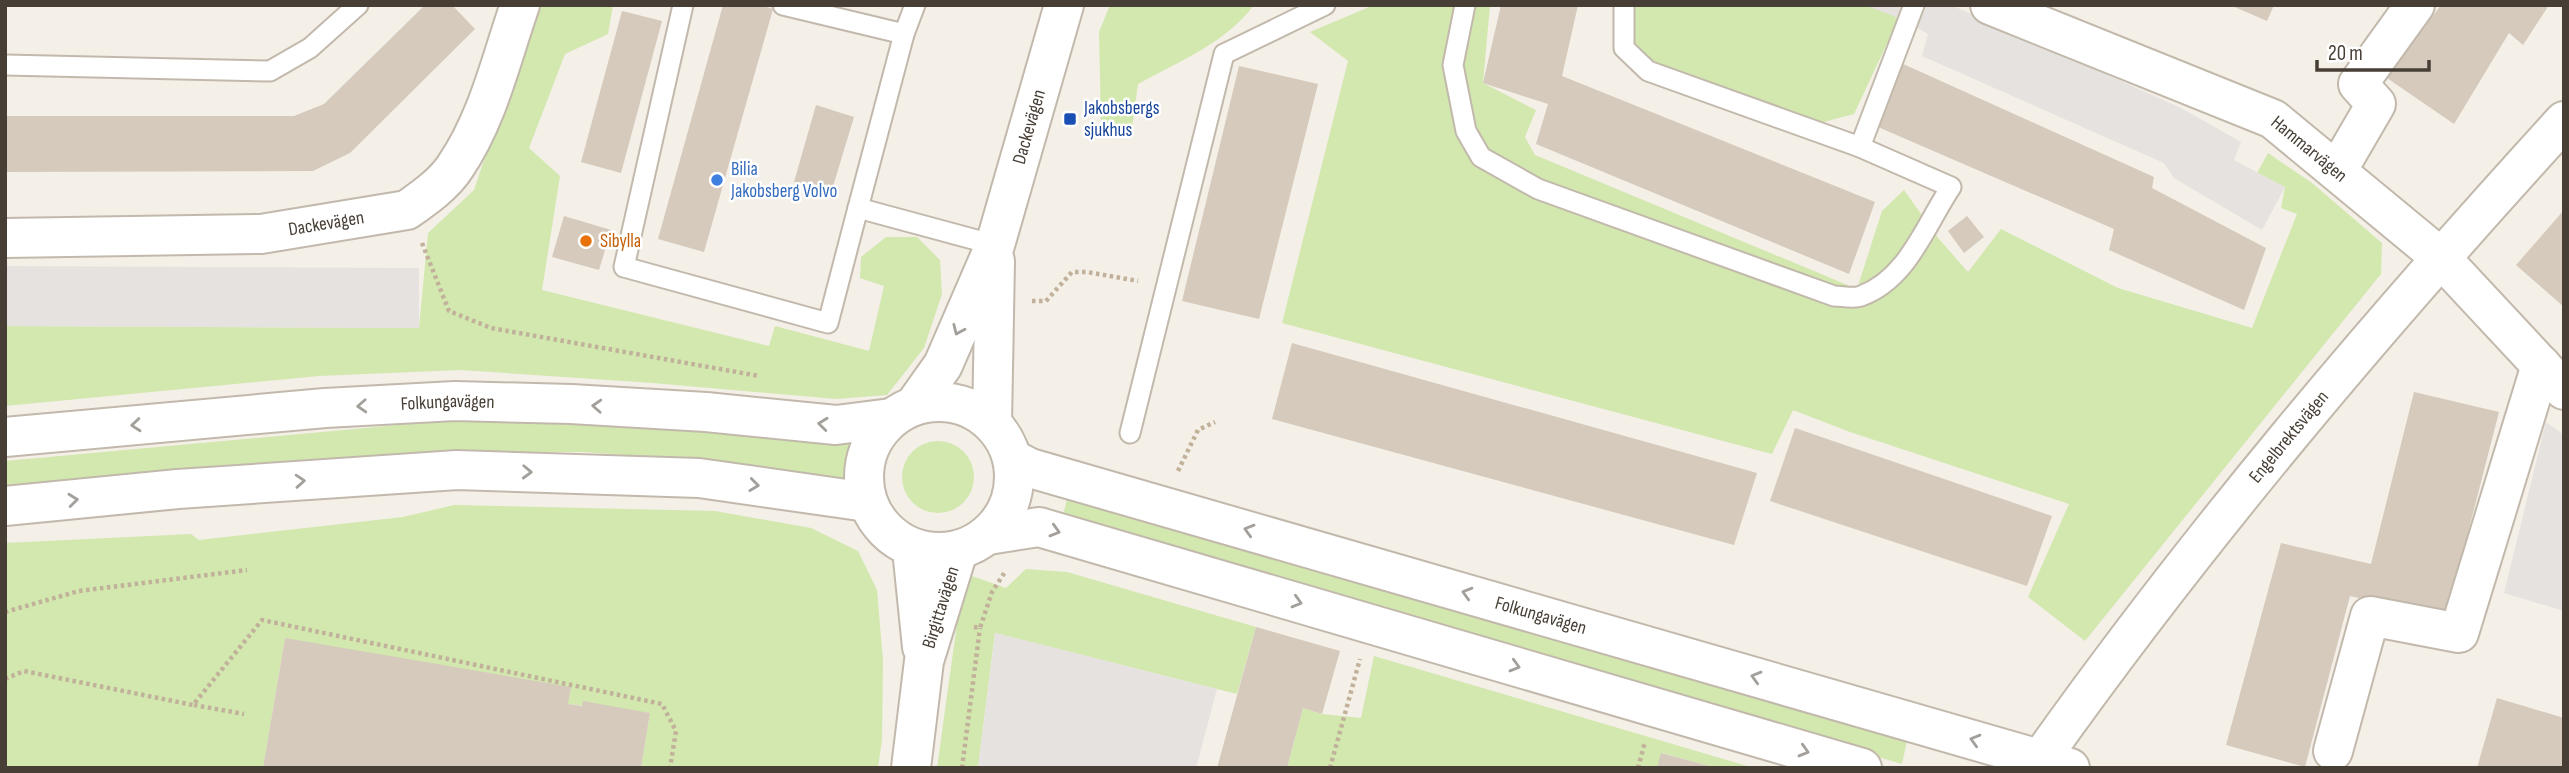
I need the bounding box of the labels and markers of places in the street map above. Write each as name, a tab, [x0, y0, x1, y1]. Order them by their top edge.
place label: Jakobsbergs sjukhus	[1083, 97, 1160, 142]
marker: Jakobsbergs sjukhus	[1062, 111, 1078, 127]
place label: Bilia Jakobsberg Volvo	[730, 158, 837, 203]
marker: Bilia Jakobsberg Volvo	[709, 172, 725, 188]
place label: Sibylla	[600, 230, 641, 253]
marker: Sibylla	[578, 233, 594, 249]

